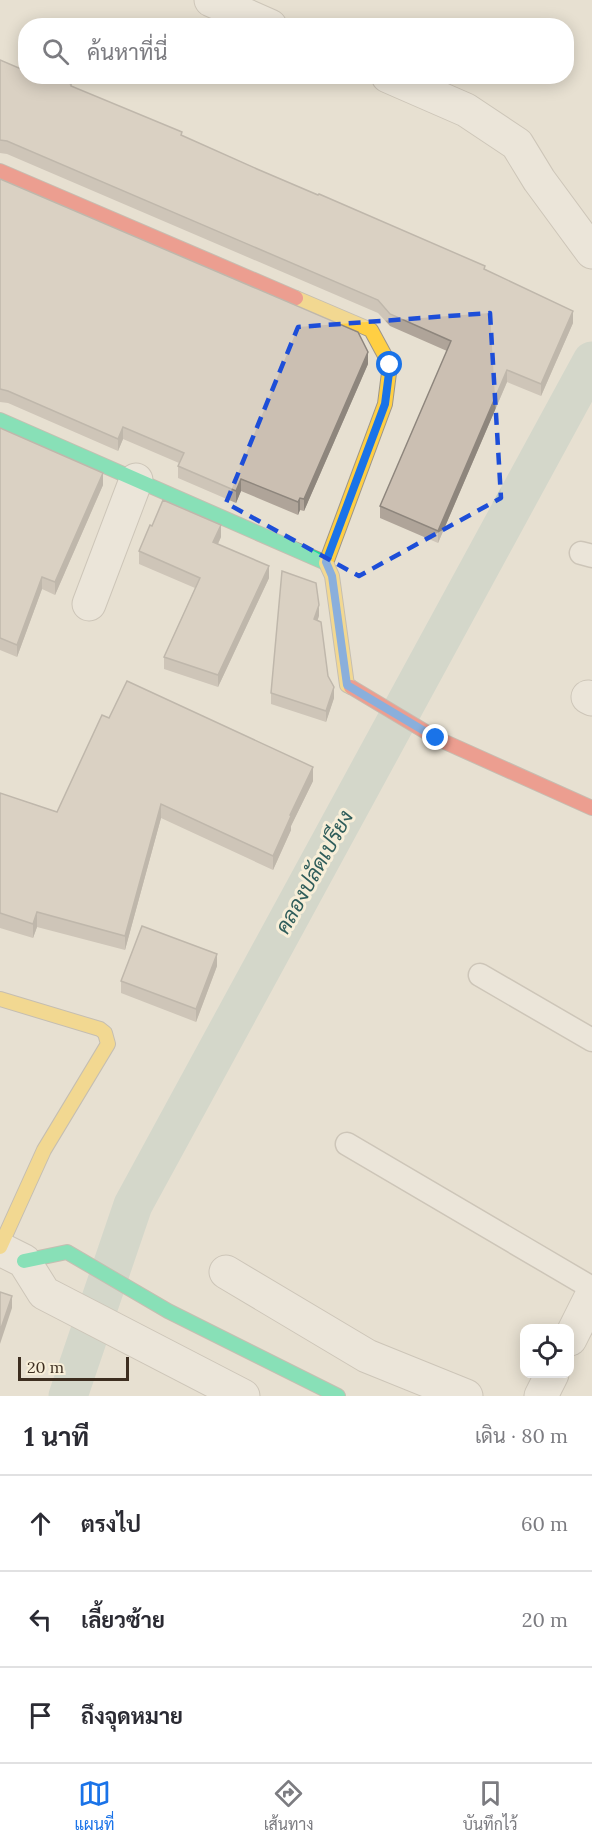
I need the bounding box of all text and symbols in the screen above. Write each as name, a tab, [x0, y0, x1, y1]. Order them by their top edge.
search box	[18, 18, 574, 84]
icon: search	[39, 35, 72, 68]
text: ค้นหาที่นี่	[87, 38, 167, 66]
route start	[376, 351, 402, 377]
route end	[422, 724, 448, 750]
water label: คลองปลัดเปรียง	[269, 806, 359, 938]
map controls	[520, 1324, 574, 1378]
button: locate	[520, 1324, 574, 1378]
scale bar	[18, 1354, 129, 1382]
text: 20 m	[27, 1357, 64, 1377]
text: 1 นาที	[24, 1420, 89, 1453]
text: เดิน · 80 m	[475, 1423, 568, 1448]
icon: ahead	[24, 1507, 57, 1540]
text: ตรงไป	[81, 1510, 141, 1538]
text: 60 m	[521, 1511, 568, 1536]
icon: left	[24, 1603, 57, 1636]
text: เลี้ยวซ้าย	[81, 1606, 165, 1634]
text: 20 m	[522, 1607, 568, 1632]
icon: arrive	[24, 1699, 57, 1732]
text: ถึงจุดหมาย	[81, 1702, 183, 1730]
tab: แผนที่	[75, 1777, 114, 1834]
tab: เส้นทาง	[264, 1777, 314, 1834]
tab: บันทึกไว้	[463, 1777, 517, 1834]

